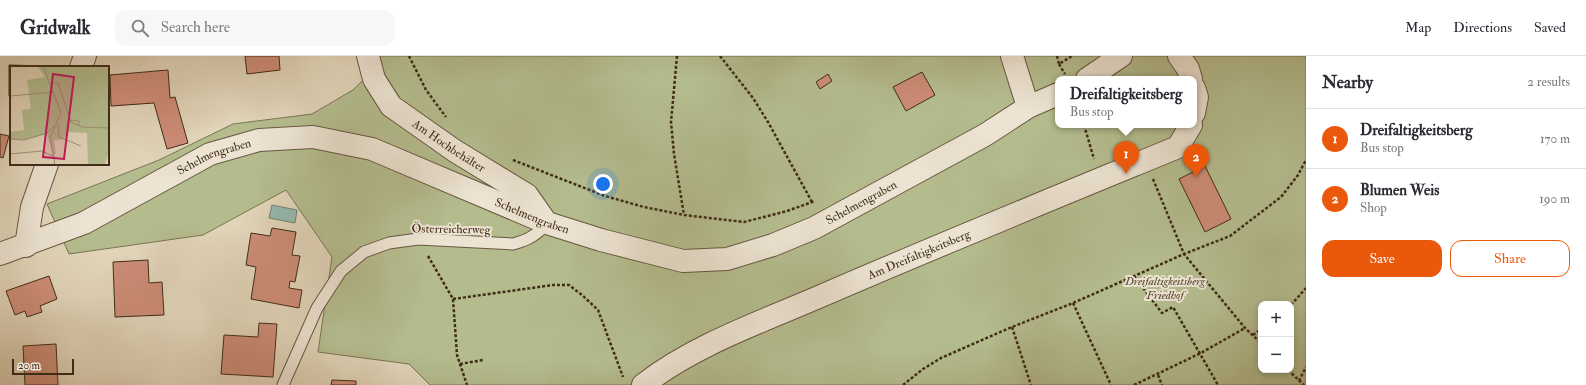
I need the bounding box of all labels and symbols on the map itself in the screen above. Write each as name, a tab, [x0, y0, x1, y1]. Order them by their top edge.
inset map	[10, 66, 109, 165]
street label: Am Hochbehälter	[409, 116, 488, 176]
street label: Schelmengraben	[175, 136, 253, 179]
pin: 1	[1113, 141, 1139, 174]
pin: 2	[1183, 144, 1209, 177]
your location	[593, 174, 613, 194]
street label: Schelmengraben	[823, 177, 900, 228]
street label: Schelmengraben	[492, 195, 571, 238]
street label: Österreicherweg	[412, 221, 492, 238]
street label: Am Dreifaltigkeitsberg	[865, 226, 974, 283]
park label: Dreifaltigkeitsberg Friedhof	[1124, 274, 1206, 303]
scale bar	[12, 357, 74, 376]

